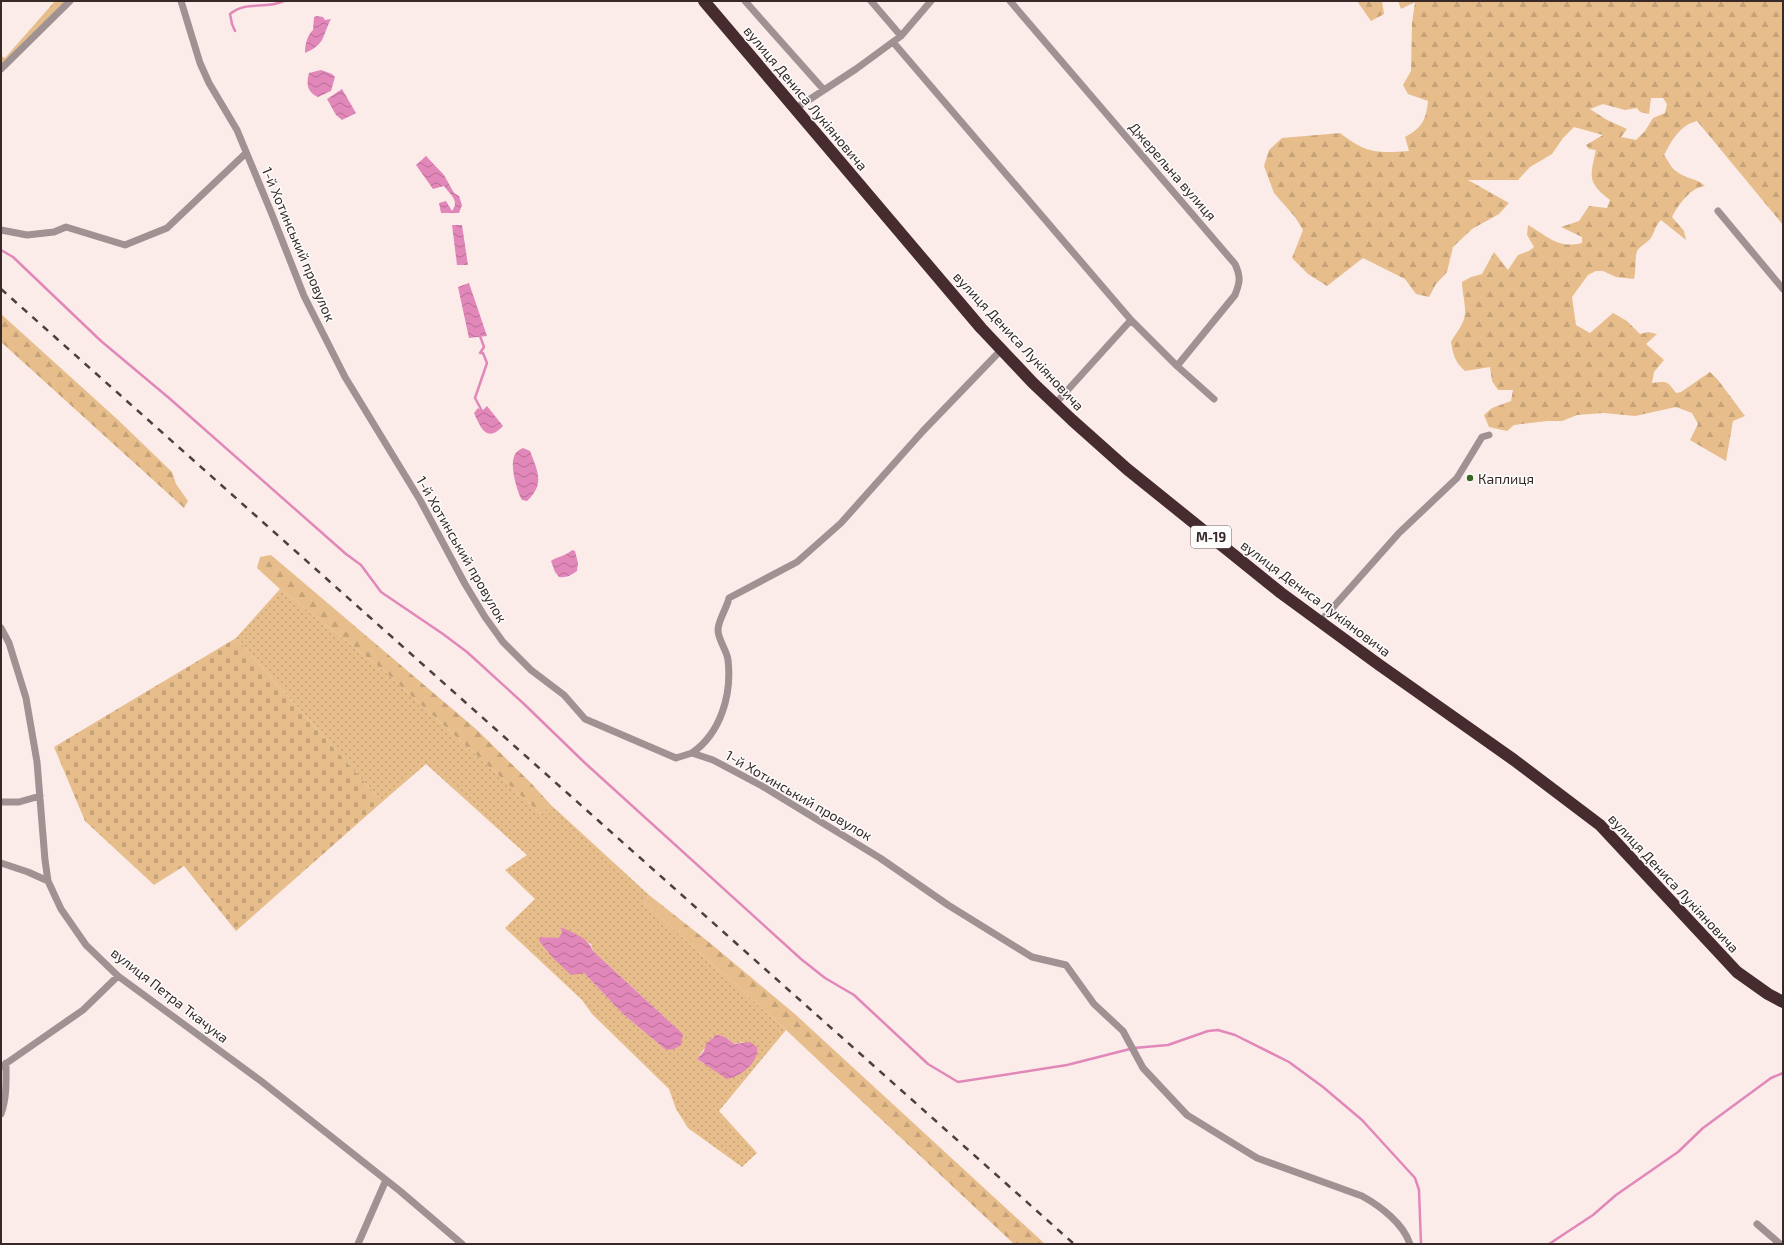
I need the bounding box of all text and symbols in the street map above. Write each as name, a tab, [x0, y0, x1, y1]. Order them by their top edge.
street label: вулиця Дениса Лукіяновича	[740, 22, 872, 174]
street label: Джерельна вулиця	[1126, 118, 1220, 224]
street label: 1-й Хотинський провулок	[259, 164, 339, 324]
street label: вулиця Дениса Лукіяновича	[950, 268, 1088, 414]
place label: Каплиця	[1478, 470, 1534, 487]
street label: 1-й Хотинський провулок	[413, 473, 511, 626]
marker: Каплиця	[1465, 473, 1475, 483]
road number: М-19	[1191, 526, 1231, 548]
street label: вулиця Дениса Лукіяновича	[1238, 536, 1394, 660]
street label: 1-й Хотинський провулок	[723, 746, 876, 844]
street label: вулиця Дениса Лукіяновича	[1605, 810, 1743, 956]
street label: вулиця Петра Ткачука	[108, 944, 232, 1046]

